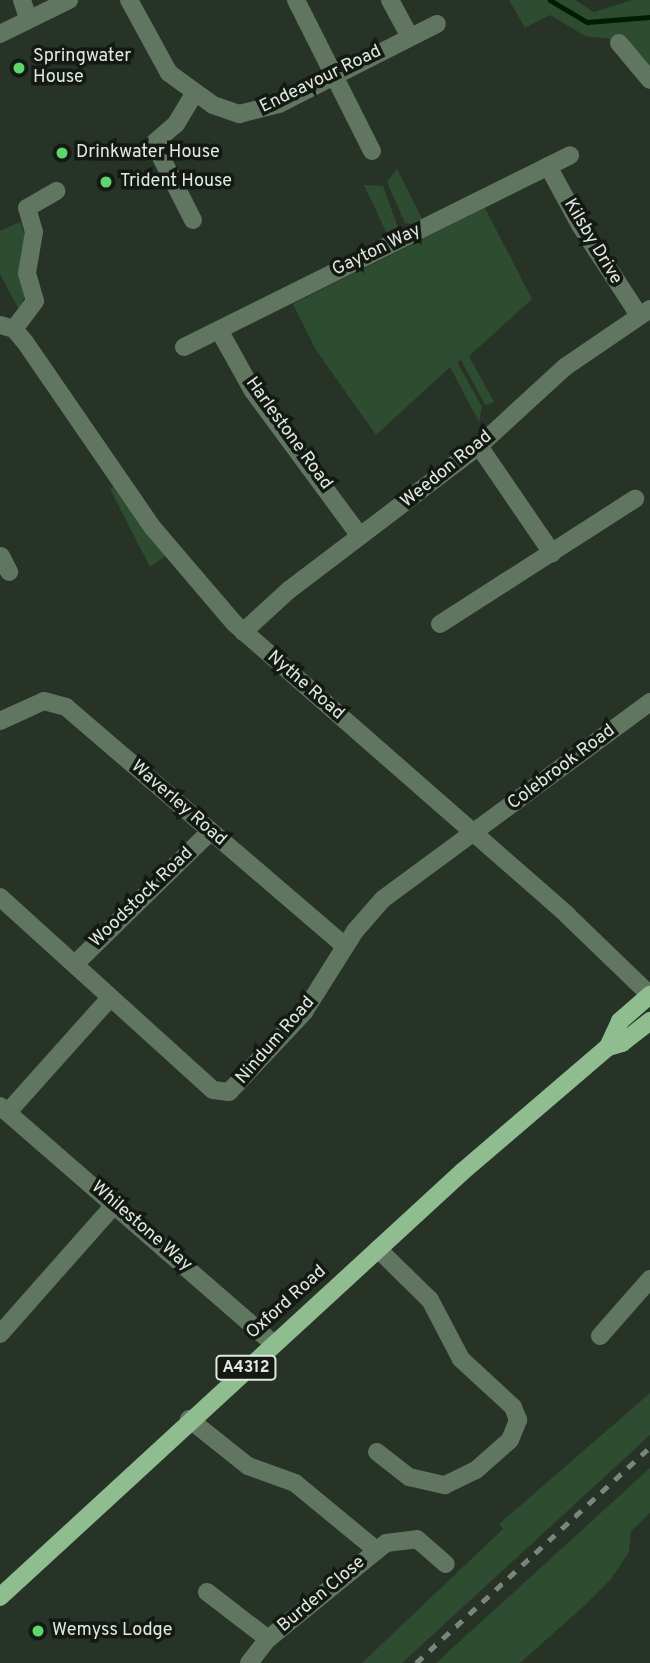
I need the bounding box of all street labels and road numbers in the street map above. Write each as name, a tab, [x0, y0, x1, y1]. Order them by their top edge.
street label: Endeavour Road	[257, 41, 385, 119]
street label: Kilsby Drive	[558, 195, 626, 289]
street label: Gayton Way	[329, 220, 425, 282]
street label: Harlestone Road	[240, 374, 336, 494]
street label: Weedon Road	[397, 427, 497, 513]
street label: Nythe Road	[262, 647, 348, 725]
street label: Colebrook Road	[504, 721, 620, 815]
street label: Waverley Road	[126, 757, 230, 851]
street label: Woodstock Road	[86, 843, 198, 953]
street label: Nindum Road	[232, 993, 320, 1089]
street label: Whilestone Way	[86, 1177, 196, 1277]
street label: Oxford Road	[243, 1262, 331, 1344]
road number: A4312	[215, 1356, 278, 1380]
street label: Burden Close	[274, 1552, 370, 1638]

